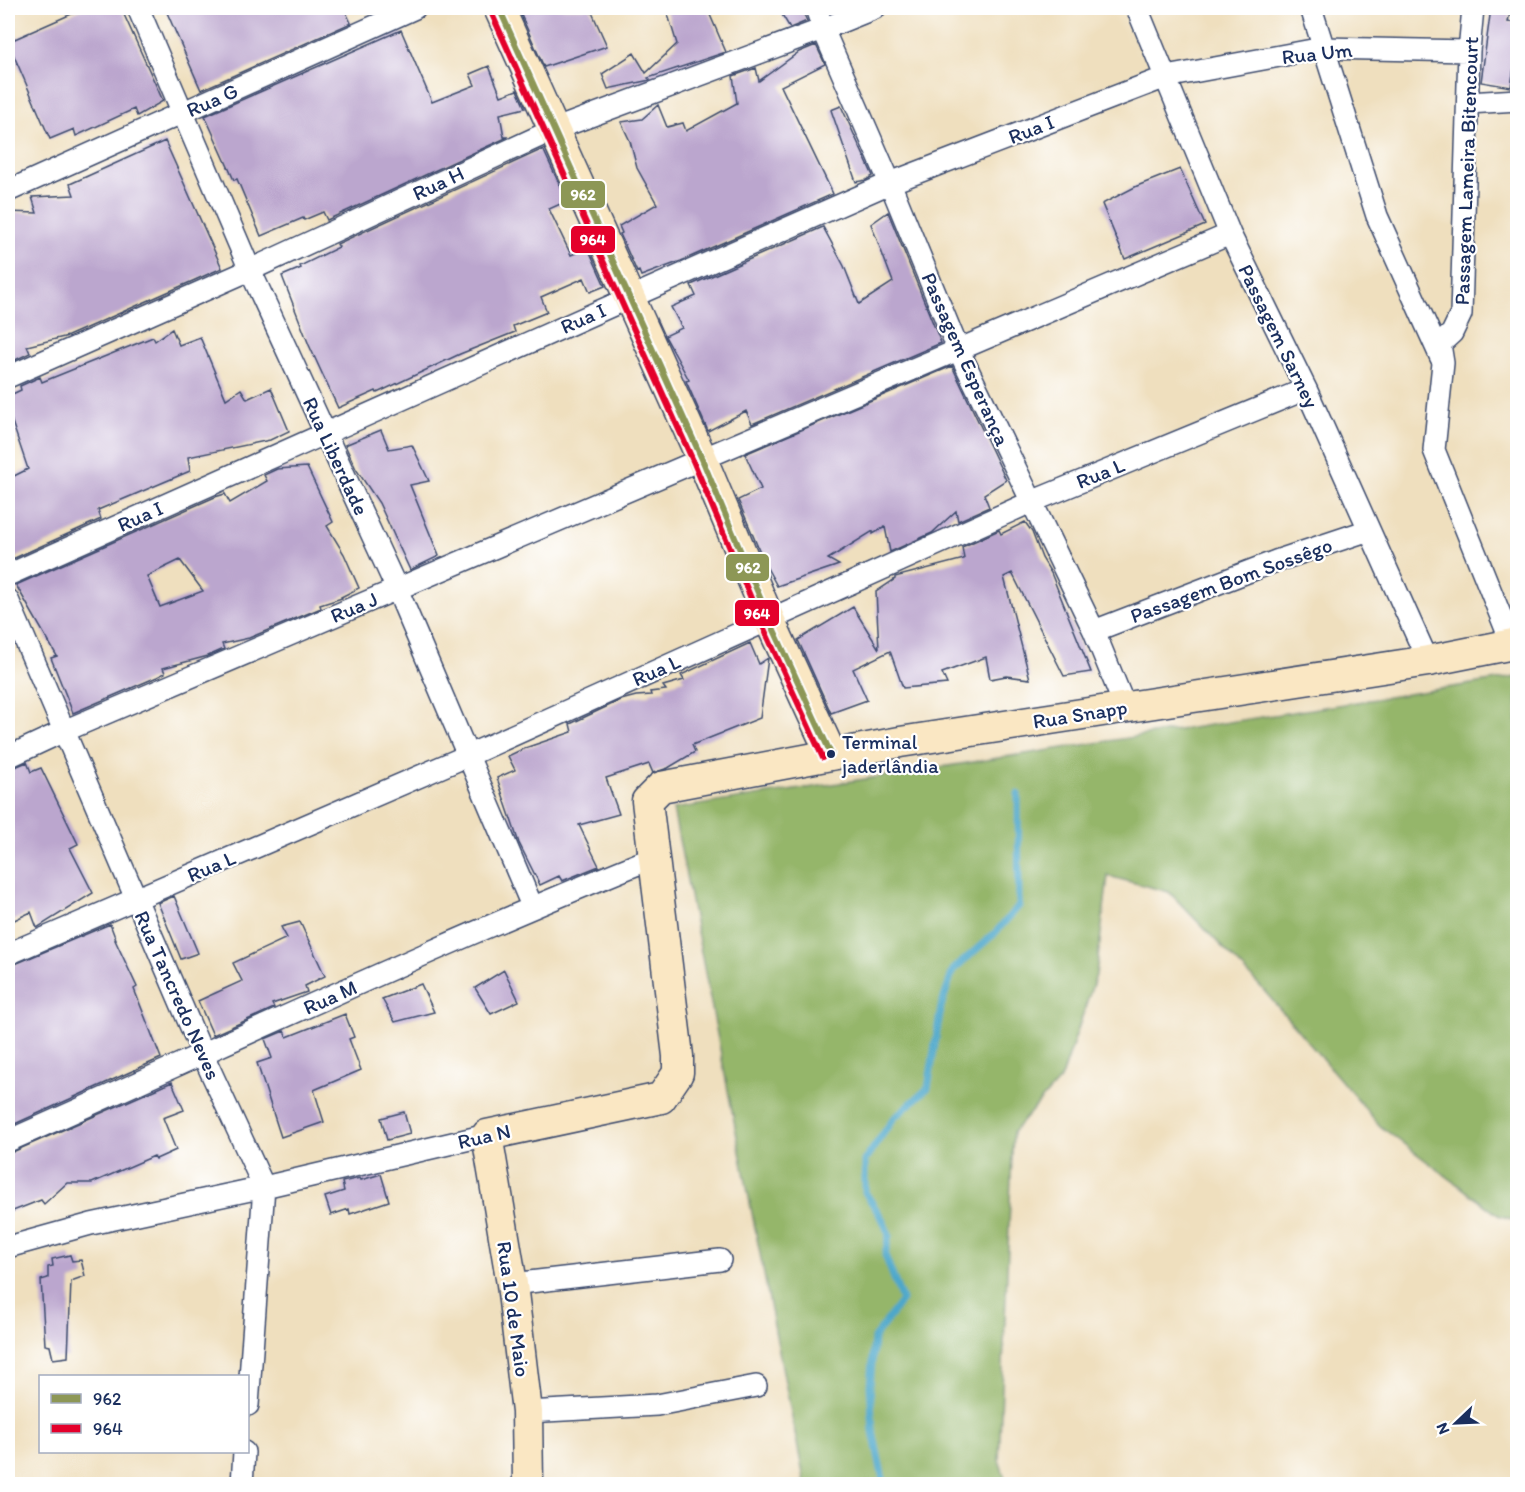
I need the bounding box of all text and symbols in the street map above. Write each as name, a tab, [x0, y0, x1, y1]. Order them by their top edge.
street label: Passagem Lameira Bitencourt	[1449, 36, 1483, 306]
street label: Rua Um	[1280, 37, 1354, 69]
street label: Rua G	[182, 78, 242, 122]
street label: Rua I	[1004, 109, 1058, 149]
street label: Rua H	[408, 160, 468, 206]
line badge: 962	[560, 180, 606, 209]
text: 962	[570, 185, 596, 204]
line badge: 964	[570, 225, 616, 254]
text: 964	[580, 230, 607, 249]
street label: Passagem Sarney	[1233, 260, 1325, 412]
street label: Passagem Esperança	[916, 268, 1016, 450]
street label: Rua I	[556, 297, 610, 339]
street label: Rua Liberdade	[298, 393, 374, 519]
street label: Rua L	[1072, 452, 1128, 494]
street label: Rua I	[113, 495, 167, 537]
street label: Passagem Bom Sossêgo	[1127, 532, 1335, 628]
line badge: 962	[725, 553, 770, 582]
text: 962	[735, 558, 761, 577]
street label: Rua J	[327, 586, 381, 628]
line badge: 964	[734, 599, 780, 627]
text: 964	[744, 604, 771, 623]
street label: Rua L	[628, 648, 684, 692]
street label: Rua Snapp	[1031, 694, 1129, 734]
place label: Terminal jaderlândia	[841, 730, 939, 778]
marker: Terminal jaderlândia	[825, 748, 837, 760]
street label: Rua L	[183, 845, 239, 887]
street label: Rua Tancredo Neves	[130, 907, 226, 1083]
street label: Rua M	[299, 974, 361, 1020]
street label: Rua N	[455, 1118, 513, 1154]
street label: Rua 10 de Maio	[492, 1240, 536, 1378]
legend	[39, 1375, 249, 1453]
text: 962	[93, 1388, 122, 1410]
north arrow	[1426, 1393, 1486, 1453]
text: 964	[93, 1418, 123, 1440]
text: N	[1432, 1420, 1454, 1437]

